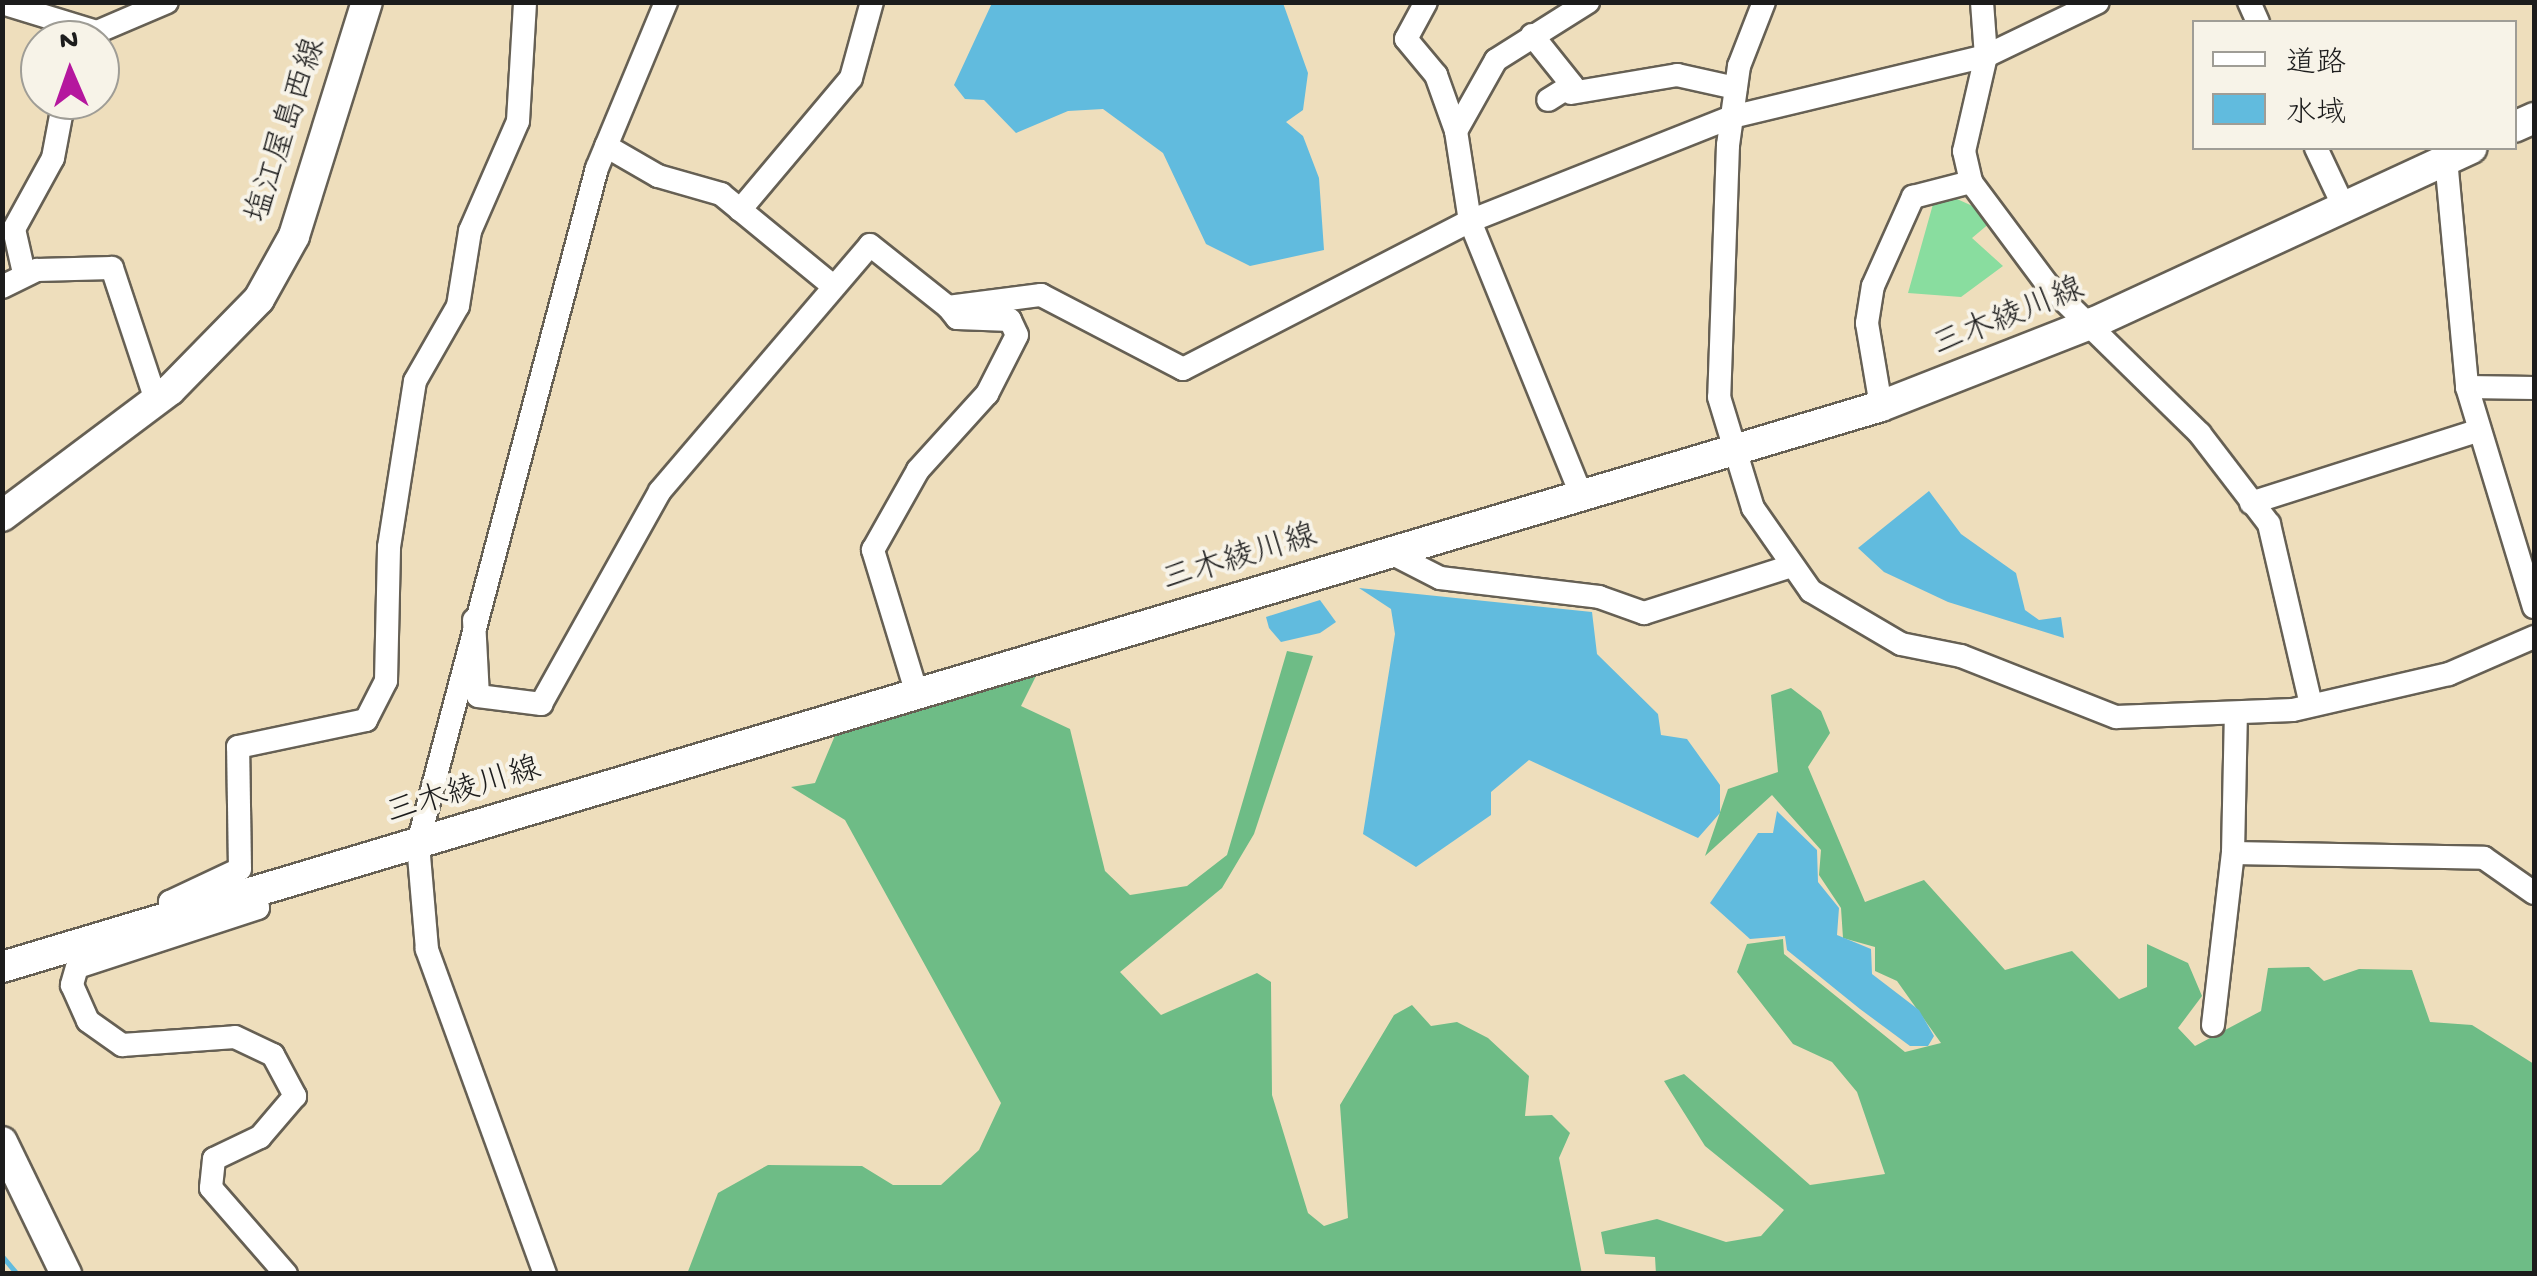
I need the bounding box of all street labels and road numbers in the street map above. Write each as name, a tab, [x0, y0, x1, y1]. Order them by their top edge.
street label: 塩江屋島西線	[240, 34, 336, 228]
street label: 三木綾川線	[1928, 271, 2090, 367]
street label: 三木綾川線	[1158, 518, 1322, 602]
street label: 三木綾川線	[382, 751, 546, 835]

